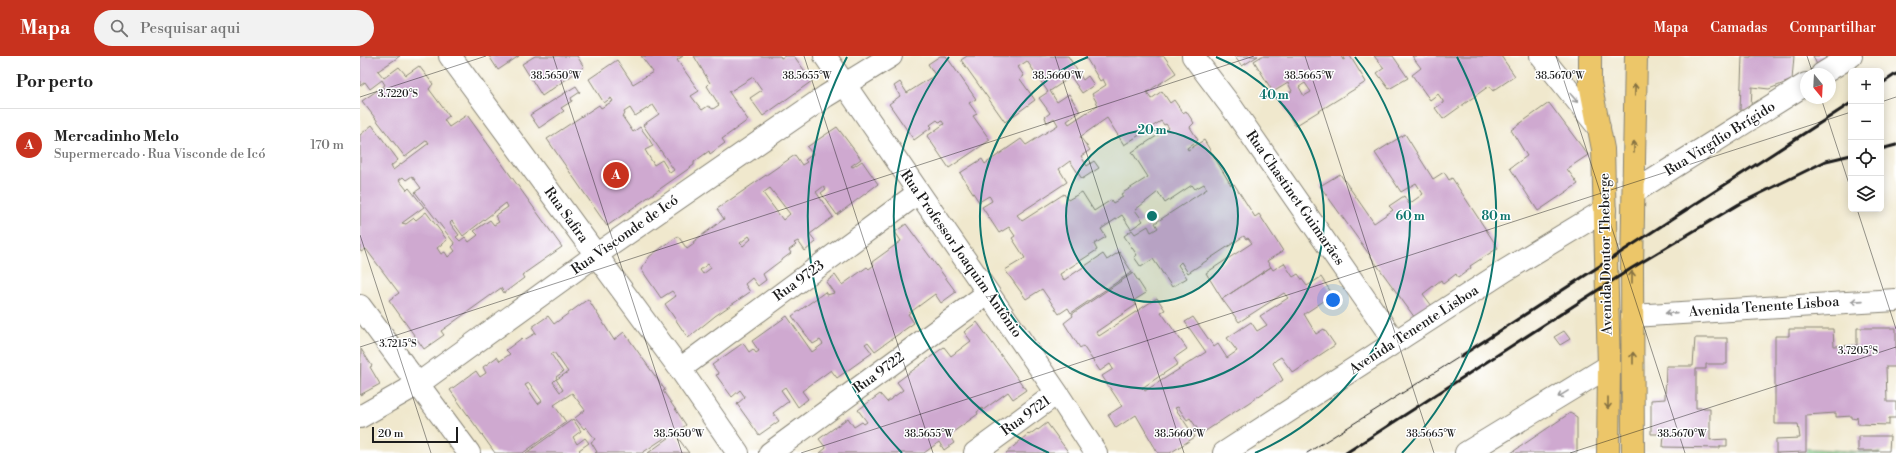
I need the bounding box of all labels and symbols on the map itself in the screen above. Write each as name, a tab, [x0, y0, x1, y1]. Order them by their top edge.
north arrow	[1800, 68, 1836, 104]
text: 38.5650°W	[531, 70, 582, 82]
text: 38.5655°W	[782, 70, 833, 82]
text: 38.5660°W	[1033, 70, 1084, 82]
text: 38.5665°W	[1284, 70, 1335, 82]
text: 38.5670°W	[1535, 70, 1585, 82]
one-way arrow	[1631, 84, 1638, 97]
text: 3.7220°S	[378, 88, 418, 100]
text: 40 m	[1259, 88, 1289, 103]
one-way arrow	[1569, 93, 1578, 104]
street label: Rua Virgílio Brígido	[1661, 98, 1779, 180]
text: 20 m	[1137, 123, 1167, 138]
street label: Rua Chastinet Guimarães	[1242, 127, 1348, 269]
one-way arrow	[1630, 141, 1638, 154]
pin: A	[603, 160, 629, 190]
street label: Rua Professor Joaquim Antônio	[896, 167, 1026, 341]
street label: Avenida Doutor Theberge	[1596, 173, 1616, 336]
street label: Rua Safira	[540, 184, 593, 247]
street label: Rua Visconde de Icó	[568, 191, 682, 279]
centre of rings	[1145, 209, 1159, 223]
text: 60 m	[1395, 209, 1425, 224]
text: 80 m	[1481, 209, 1511, 224]
street label: Rua 9723	[770, 256, 828, 306]
one-way arrow	[1628, 271, 1636, 284]
street label: Avenida Tenente Lisboa	[1345, 281, 1483, 379]
your location	[1323, 290, 1343, 310]
street label: Avenida Tenente Lisboa	[1687, 293, 1841, 321]
one-way arrow	[1851, 298, 1864, 305]
one-way arrow	[1665, 310, 1678, 317]
text: 3.7215°S	[379, 338, 417, 350]
text: 3.7205°S	[1838, 345, 1878, 357]
street label: Rua 9722	[850, 348, 908, 398]
one-way arrow	[1629, 352, 1637, 365]
one-way arrow	[1557, 390, 1569, 398]
street label: Rua 9721	[998, 392, 1054, 440]
one-way arrow	[1604, 396, 1612, 409]
scale bar	[372, 425, 458, 444]
text: 38.5650°W	[654, 428, 705, 440]
text: 38.5655°W	[904, 428, 955, 440]
text: 38.5660°W	[1155, 428, 1206, 440]
text: 38.5665°W	[1406, 428, 1457, 440]
text: 38.5670°W	[1657, 428, 1707, 440]

